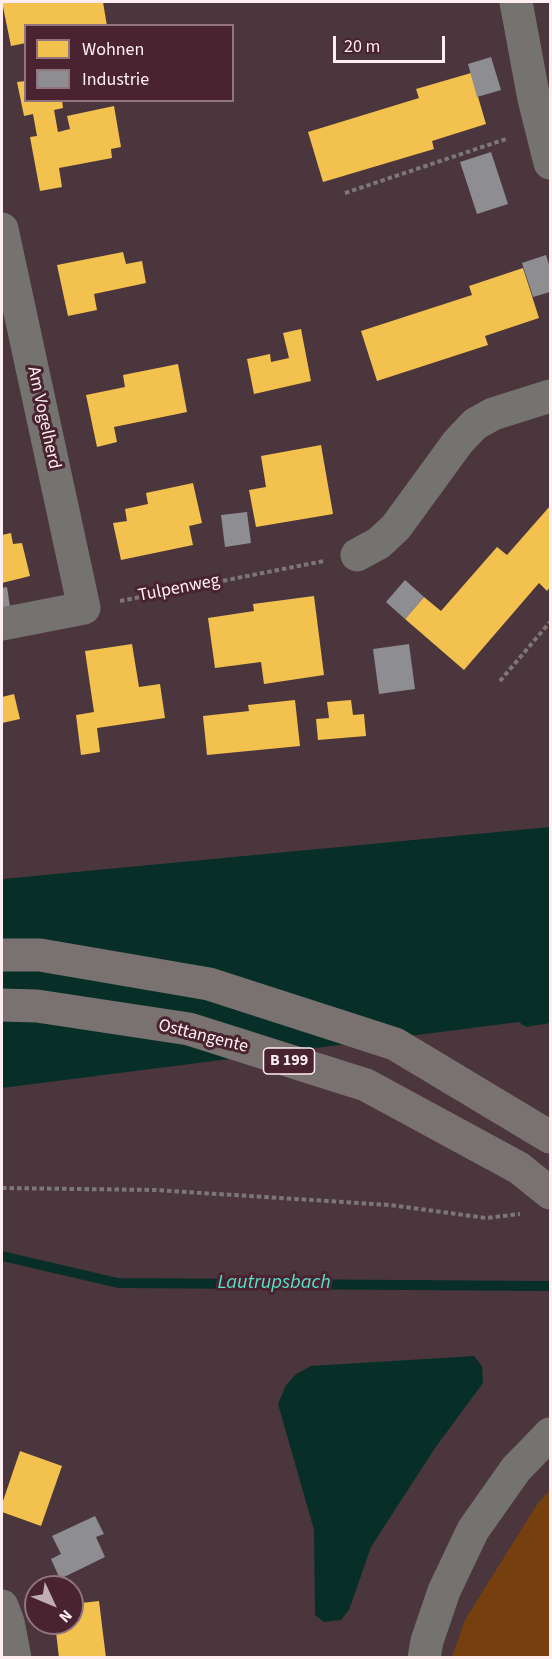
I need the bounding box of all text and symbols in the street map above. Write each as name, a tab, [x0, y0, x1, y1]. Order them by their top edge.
legend	[24, 24, 234, 102]
scale bar	[336, 24, 448, 62]
text: 20 m	[344, 34, 380, 59]
text: Wohnen	[82, 37, 144, 62]
text: Industrie	[82, 67, 149, 92]
street label: Am Vogelherd	[22, 365, 64, 471]
street label: Tulpenweg	[136, 571, 222, 607]
street label: Osttangente	[156, 1015, 250, 1059]
road number: B 199	[264, 1048, 314, 1074]
water label: Lautrupsbach	[217, 1272, 331, 1296]
north arrow	[24, 1575, 84, 1635]
text: N	[54, 1605, 77, 1628]

